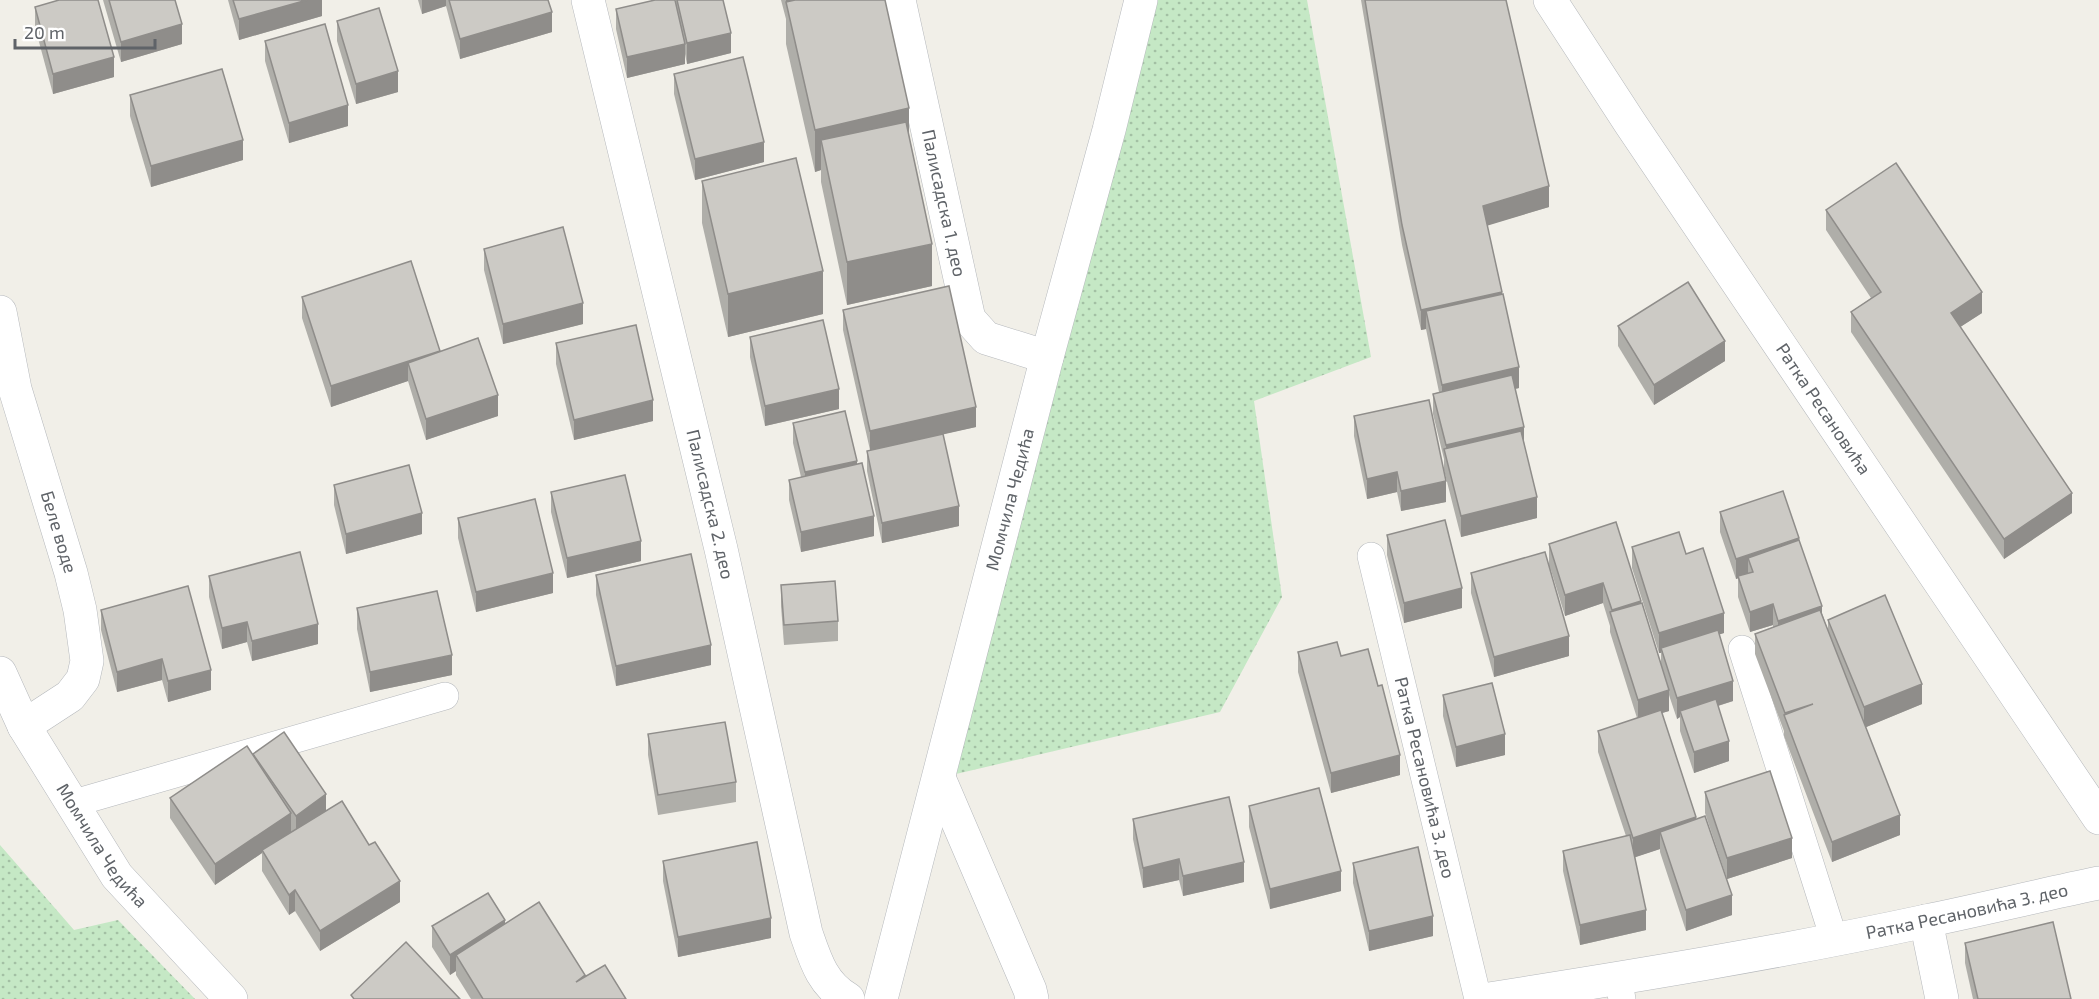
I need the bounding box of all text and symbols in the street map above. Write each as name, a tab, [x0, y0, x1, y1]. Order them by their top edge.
scale bar	[15, 12, 154, 50]
text: 20 m	[24, 21, 65, 43]
street label: Палисадска 1. део	[918, 127, 971, 279]
street label: Ратка Ресановића	[1772, 339, 1876, 479]
street label: Момчила Чедића	[980, 426, 1038, 573]
street label: Палисадска 2. део	[682, 427, 739, 581]
street label: Беле воде	[37, 488, 82, 575]
street label: Ратка Ресановића 3. део	[1391, 674, 1460, 880]
street label: Момчила Чедића	[52, 779, 153, 912]
street label: Ратка Ресановића 3. део	[1864, 878, 2070, 943]

